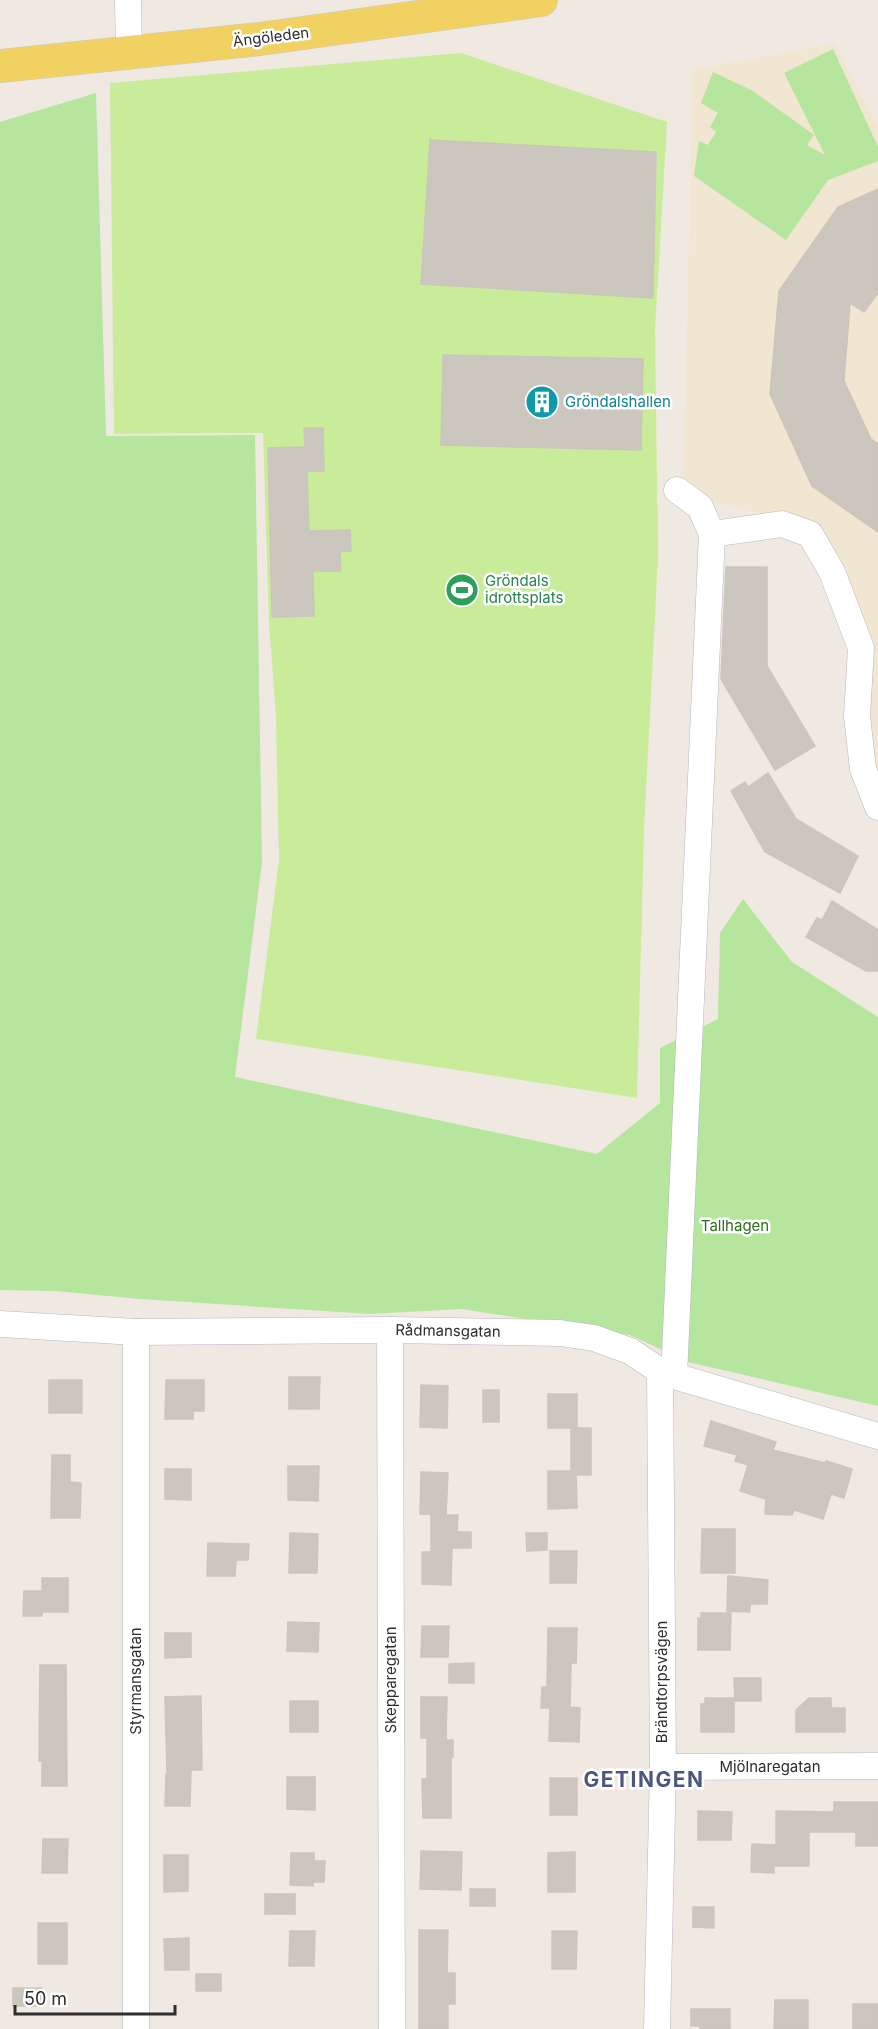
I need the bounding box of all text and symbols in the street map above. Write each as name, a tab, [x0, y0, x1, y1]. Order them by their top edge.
street label: Ängöleden	[232, 22, 310, 51]
building icon: Gröndalshallen	[524, 384, 560, 420]
place label: Gröndalshallen	[565, 392, 671, 411]
place label: Gröndals idrottsplats	[485, 571, 563, 607]
sports icon: Gröndals idrottsplats	[444, 572, 480, 608]
park label: Tallhagen	[701, 1216, 769, 1235]
street label: Rådmansgatan	[395, 1320, 501, 1341]
street label: Brändtorpsvägen	[652, 1621, 671, 1743]
street label: Skepparegatan	[381, 1626, 400, 1734]
street label: Styrmansgatan	[126, 1627, 145, 1735]
street label: Mjölnaregatan	[719, 1757, 821, 1776]
district label: GETINGEN	[584, 1767, 704, 1792]
scale bar	[15, 1978, 176, 2016]
text: 50 m	[24, 1988, 67, 2009]

